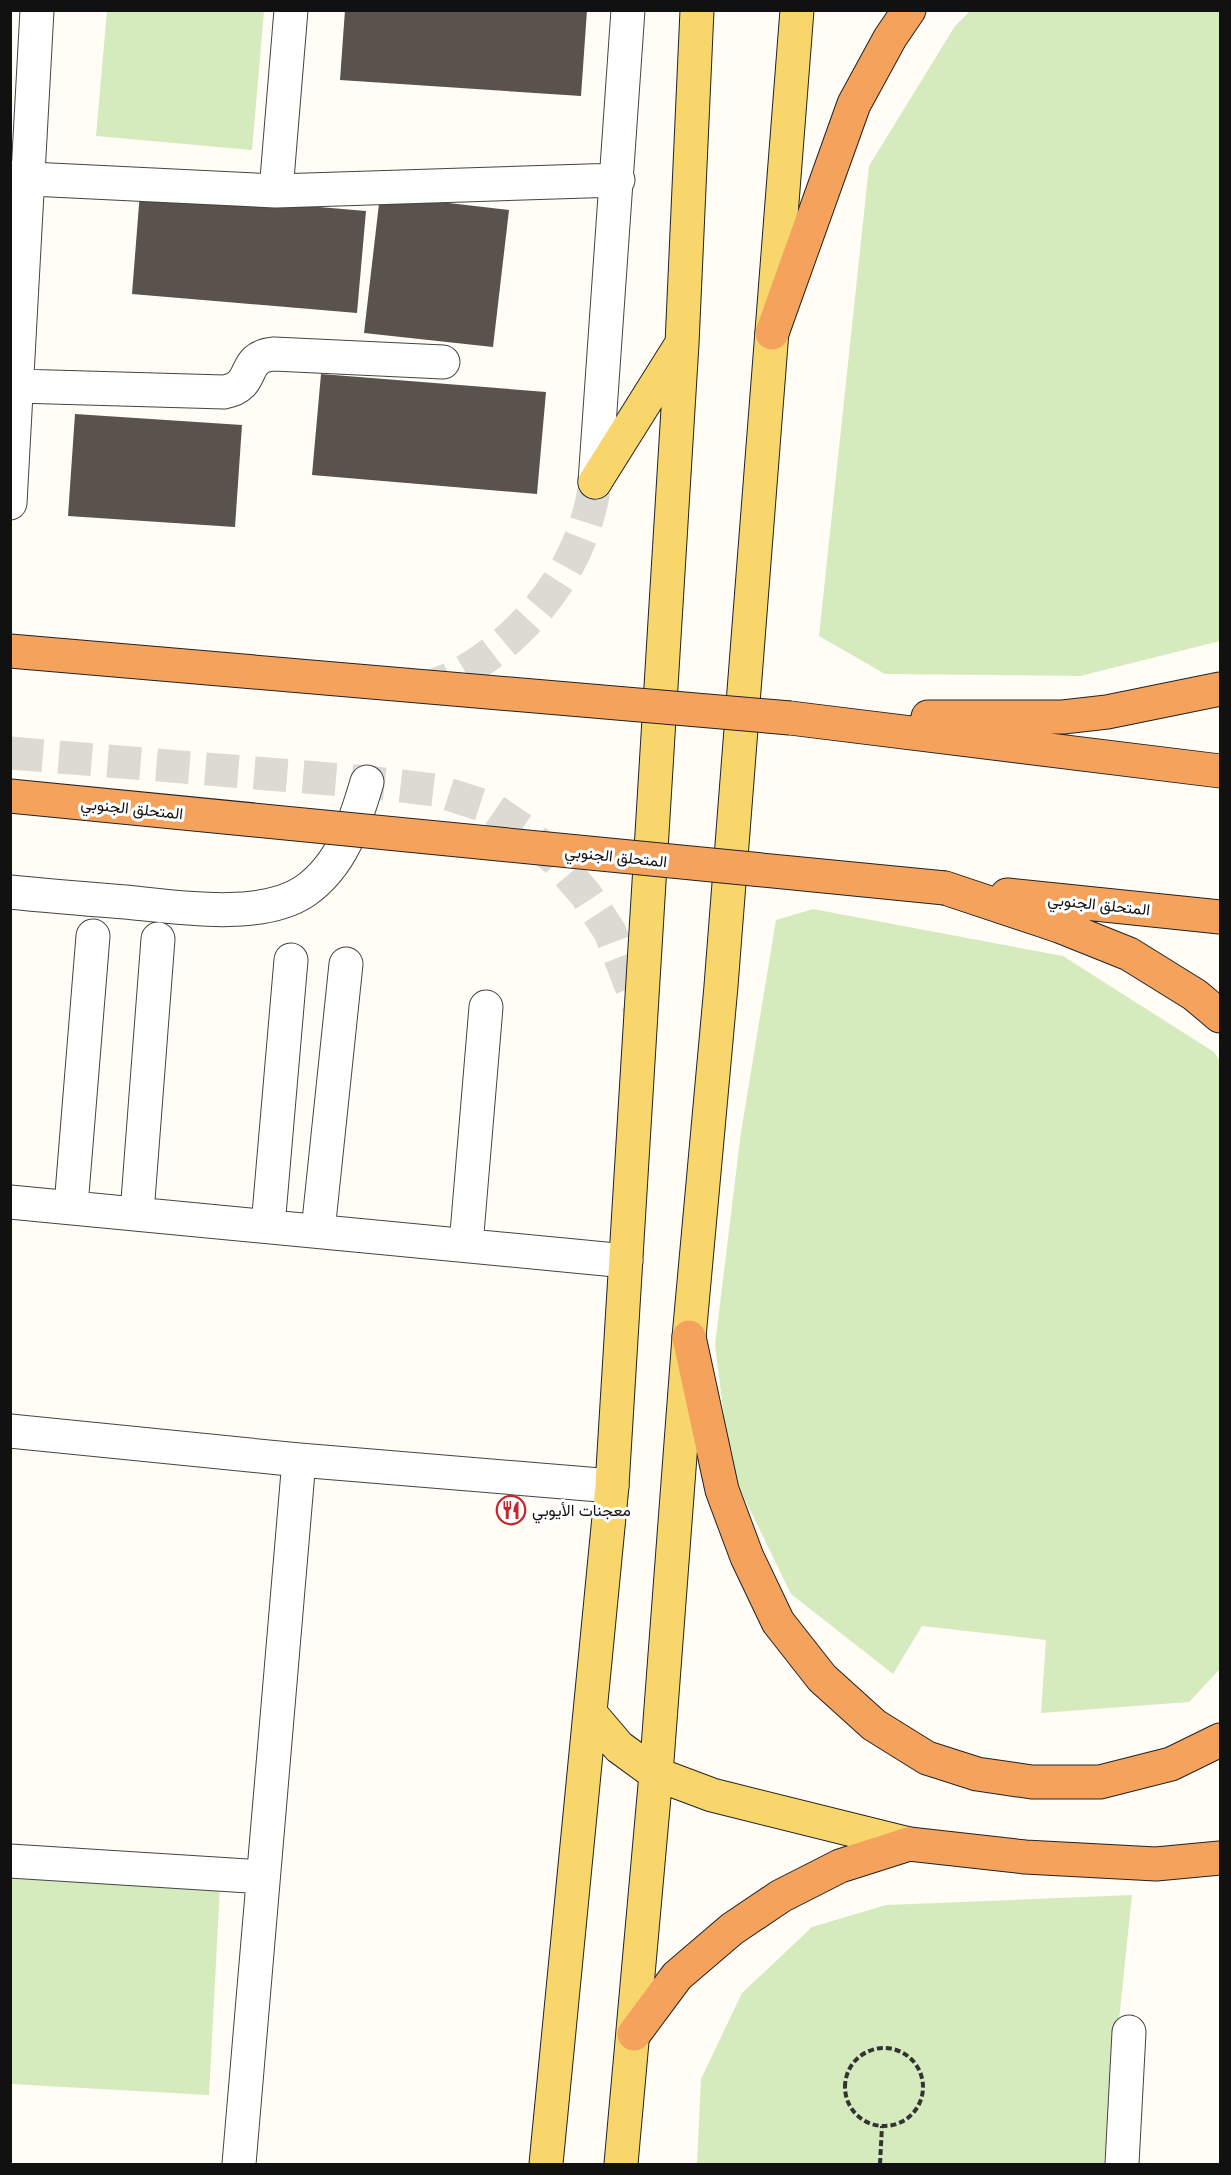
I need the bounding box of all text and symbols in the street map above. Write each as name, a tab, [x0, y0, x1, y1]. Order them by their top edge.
street label: المتحلق الجنوبي	[79, 793, 184, 828]
street label: المتحلق الجنوبي	[563, 841, 668, 876]
street label: المتحلق الجنوبي	[1046, 889, 1151, 924]
restaurant icon: معجنات الأيوبي	[495, 1494, 527, 1526]
place label: معجنات الأيوبي	[532, 1500, 631, 1525]

